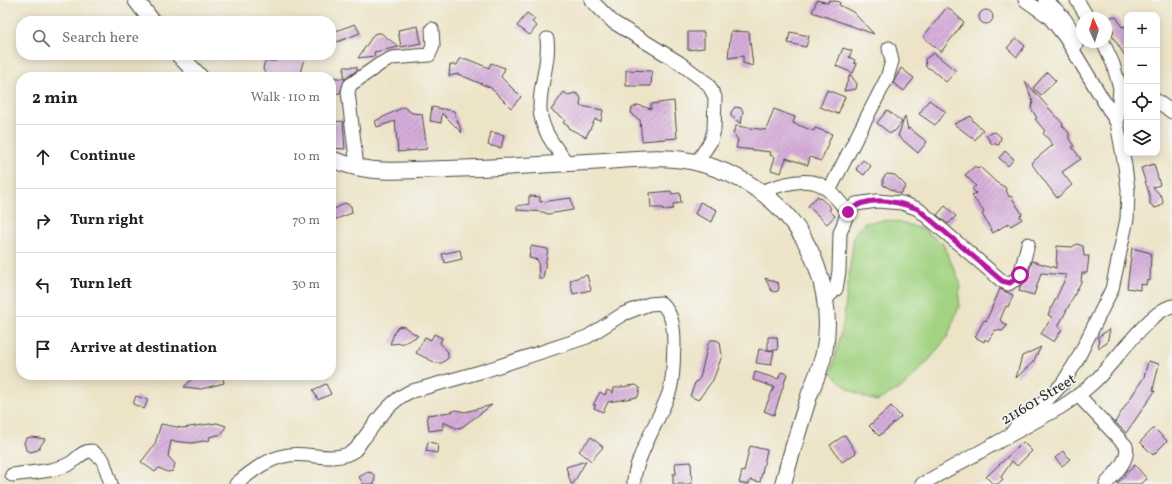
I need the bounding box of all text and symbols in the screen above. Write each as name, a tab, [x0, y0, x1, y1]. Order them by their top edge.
north arrow	[1076, 12, 1112, 48]
map controls	[1124, 12, 1160, 156]
button: +	[1124, 12, 1160, 48]
search box	[16, 16, 336, 60]
icon: search	[30, 27, 52, 49]
text: Search here	[62, 28, 139, 49]
button: −	[1124, 48, 1160, 84]
button: locate	[1124, 84, 1160, 120]
text: 2 min	[32, 87, 78, 110]
text: Walk · 110 m	[251, 89, 320, 107]
button: layers	[1124, 120, 1160, 156]
icon: ahead	[32, 146, 54, 168]
text: Continue	[70, 146, 135, 167]
text: 10 m	[293, 148, 320, 166]
route end	[839, 203, 857, 221]
icon: right	[32, 210, 54, 232]
text: Turn right	[70, 210, 144, 231]
text: 70 m	[292, 212, 320, 230]
route start	[1011, 266, 1029, 284]
icon: left	[32, 274, 54, 296]
text: Turn left	[70, 274, 132, 295]
text: 30 m	[292, 276, 320, 294]
icon: arrive	[32, 338, 54, 360]
text: Arrive at destination	[70, 338, 217, 359]
street label: 211601 Street	[997, 370, 1080, 431]

